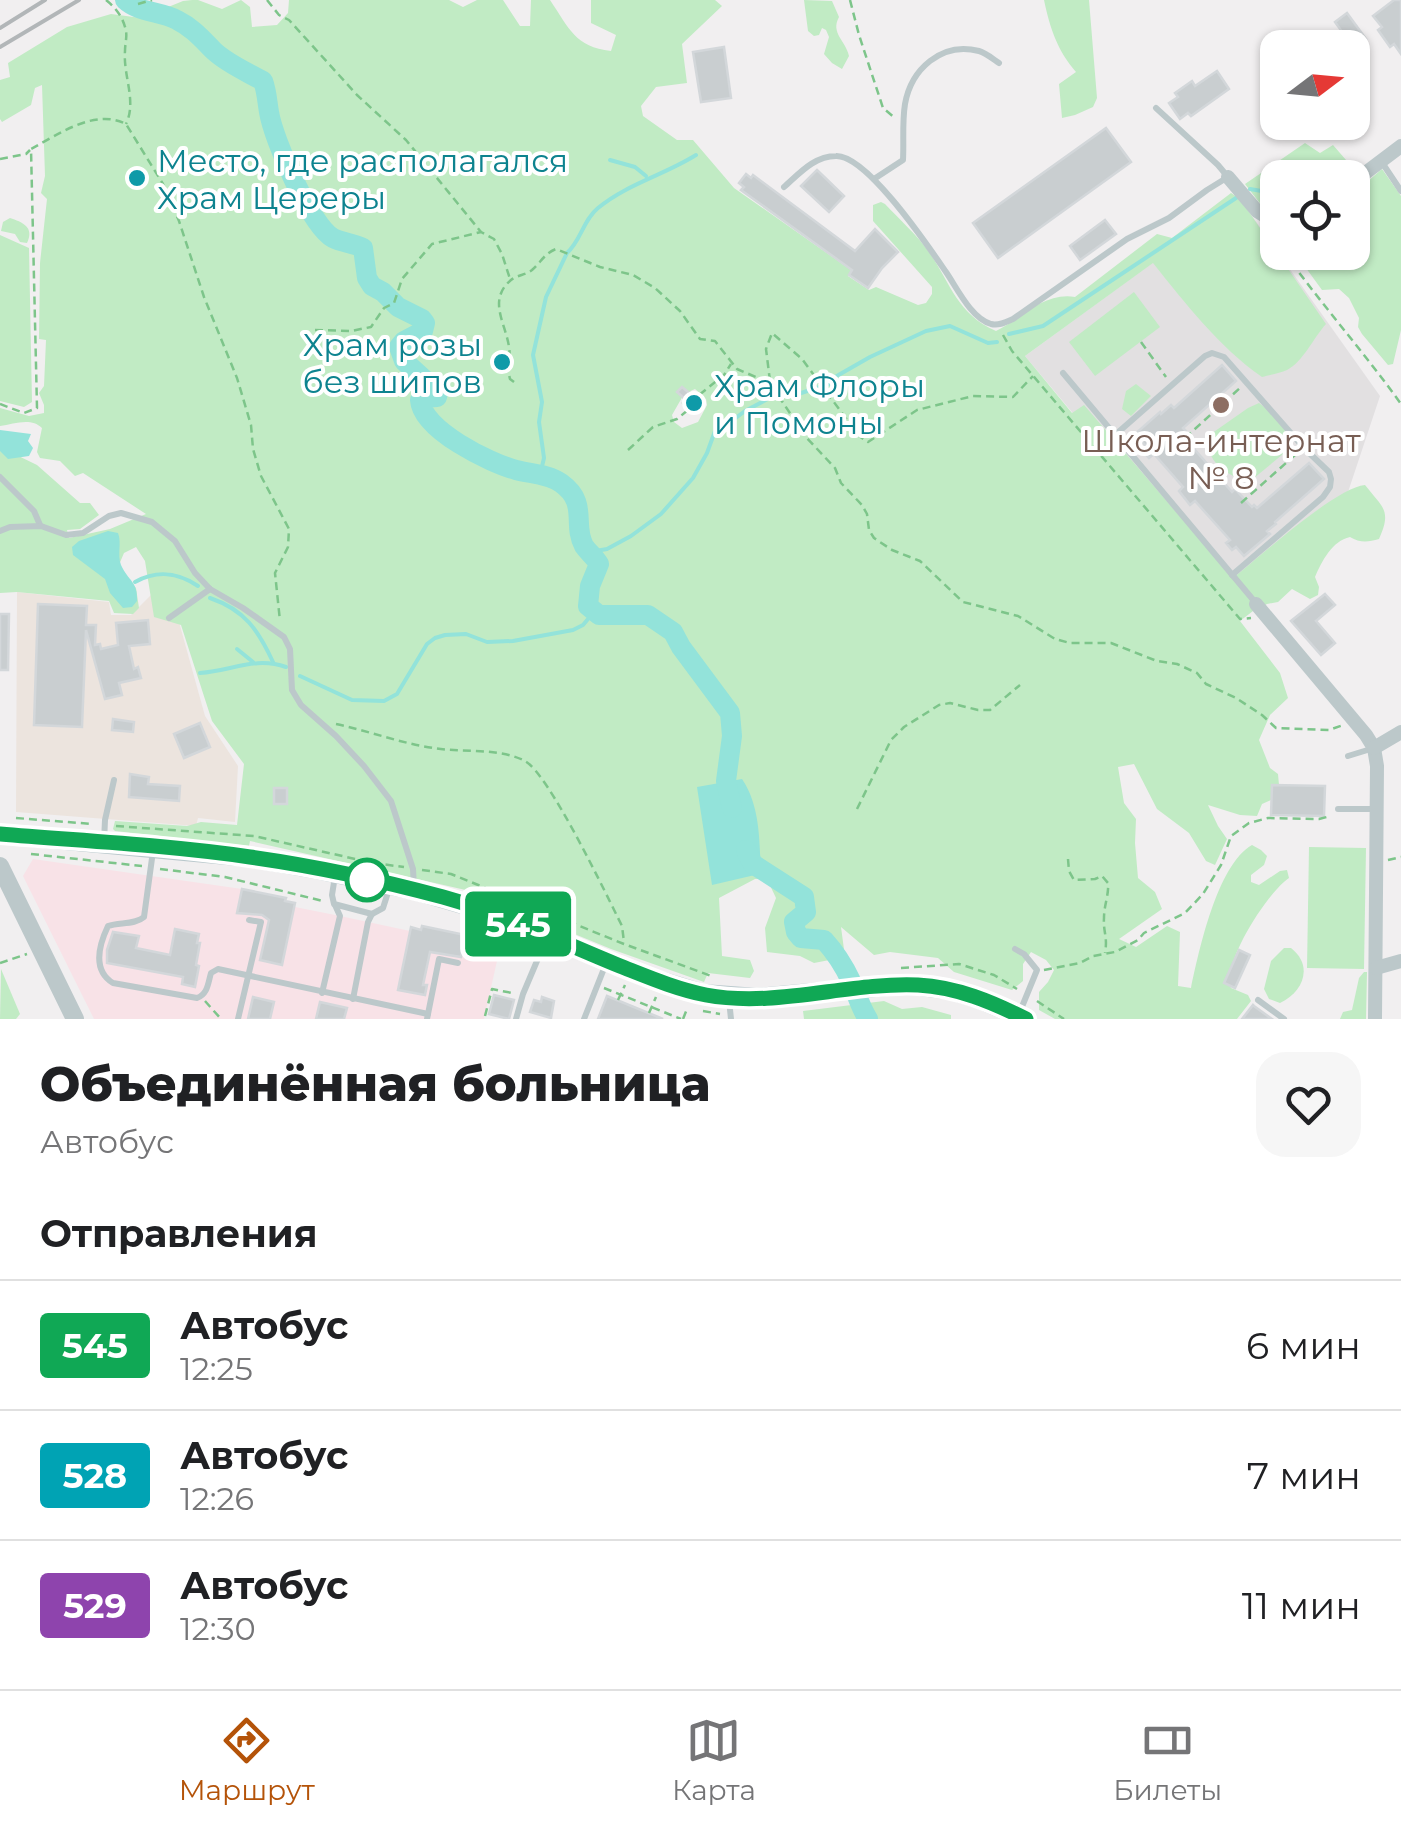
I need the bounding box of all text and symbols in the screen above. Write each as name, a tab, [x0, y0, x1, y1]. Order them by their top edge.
north arrow	[1260, 30, 1370, 140]
map controls	[1260, 30, 1370, 270]
place label: Место, где располагался Храм Цереры	[157, 141, 568, 217]
button: locate	[1260, 160, 1370, 270]
marker: Место, где располагался Храм Цереры	[126, 167, 148, 189]
place label: Храм розы без шипов	[303, 325, 482, 401]
marker: Храм розы без шипов	[491, 351, 513, 373]
place label: Храм Флоры и Помоны	[714, 366, 925, 442]
marker: Храм Флоры и Помоны	[683, 392, 705, 414]
marker: Школа-интернат № 8	[1210, 394, 1232, 416]
place label: Школа-интернат № 8	[1081, 421, 1362, 497]
unlabelled marker	[346, 859, 388, 901]
line badge: 545	[460, 892, 576, 956]
text: 545	[485, 903, 551, 946]
button: heart	[1256, 1052, 1361, 1157]
text: Объединённая больница	[40, 1055, 710, 1113]
text: Автобус	[40, 1122, 174, 1161]
text: Отправления	[40, 1210, 318, 1257]
text: Автобус	[180, 1302, 349, 1349]
text: 6 мин	[1246, 1322, 1361, 1369]
text: 545	[62, 1324, 128, 1367]
text: 12:25	[180, 1349, 253, 1388]
text: Автобус	[180, 1432, 349, 1479]
text: 7 мин	[1247, 1452, 1361, 1499]
text: 528	[63, 1454, 127, 1497]
text: 12:26	[180, 1479, 254, 1518]
text: Автобус	[180, 1562, 349, 1609]
text: 11 мин	[1242, 1582, 1361, 1629]
text: 529	[63, 1584, 127, 1627]
text: 12:30	[180, 1609, 256, 1648]
tab: Маршрут	[179, 1713, 315, 1807]
tab: Карта	[672, 1713, 756, 1807]
tab: Билеты	[1113, 1713, 1222, 1807]

